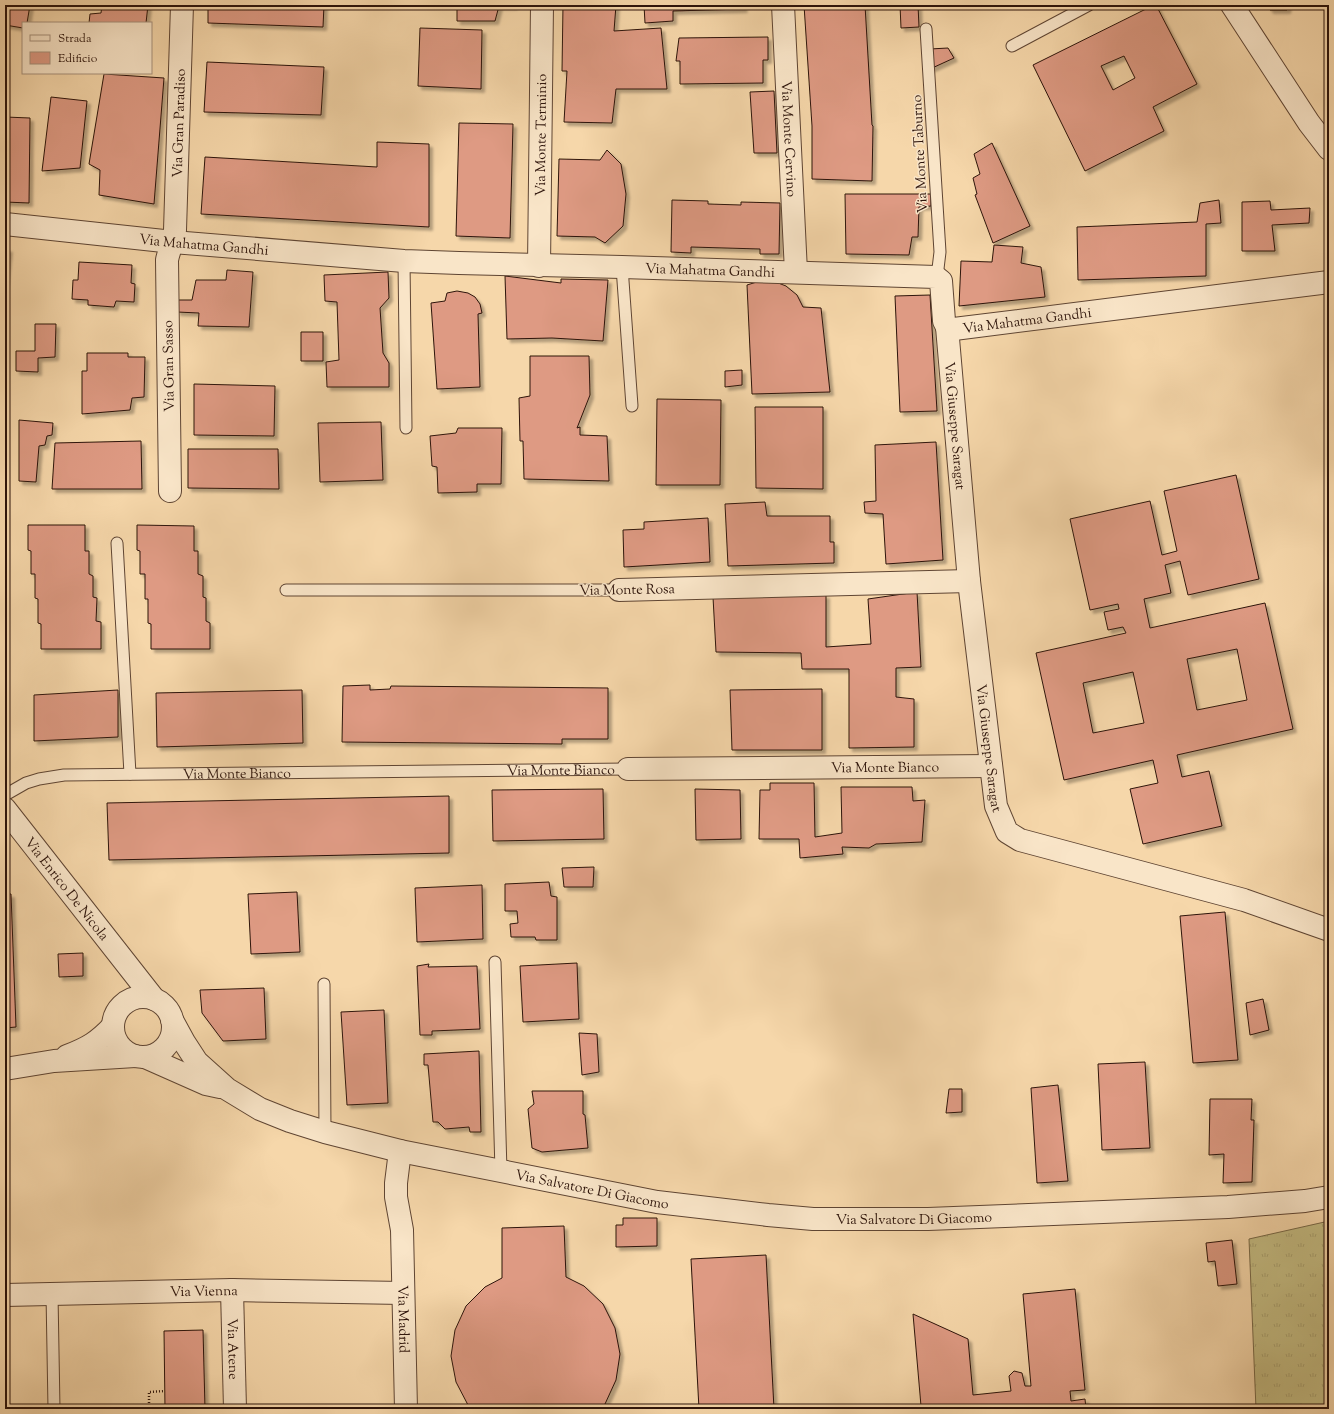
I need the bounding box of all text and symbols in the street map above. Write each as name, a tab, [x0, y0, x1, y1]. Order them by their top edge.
legend	[22, 22, 152, 74]
text: Strada	[58, 30, 92, 48]
text: Edificio	[58, 50, 98, 68]
street label: Via Gran Paradiso	[169, 68, 192, 178]
street label: Via Monte Terminio	[532, 73, 553, 196]
street label: Via Monte Cervino	[775, 80, 800, 198]
street label: Via Monte Taburno	[908, 94, 934, 214]
street label: Via Mahatma Gandhi	[138, 230, 269, 262]
street label: Via Mahatma Gandhi	[645, 260, 775, 284]
street label: Via Mahatma Gandhi	[962, 304, 1093, 340]
street label: Via Gran Sasso	[159, 320, 181, 412]
street label: Via Giuseppe Saragat	[938, 361, 969, 491]
street label: Via Monte Rosa	[579, 580, 676, 602]
street label: Via Giuseppe Saragat	[969, 683, 1006, 816]
street label: Via Monte Bianco	[831, 758, 939, 779]
street label: Via Monte Bianco	[507, 761, 615, 782]
street label: Via Monte Bianco	[183, 765, 291, 786]
street label: Via Enrico De Nicola	[19, 834, 113, 946]
street label: Via Salvatore Di Giacomo	[513, 1166, 670, 1215]
street label: Via Salvatore Di Giacomo	[836, 1208, 993, 1231]
street label: Via Vienna	[170, 1282, 239, 1303]
street label: Via Madrid	[391, 1285, 413, 1353]
street label: Via Atene	[221, 1318, 242, 1380]

